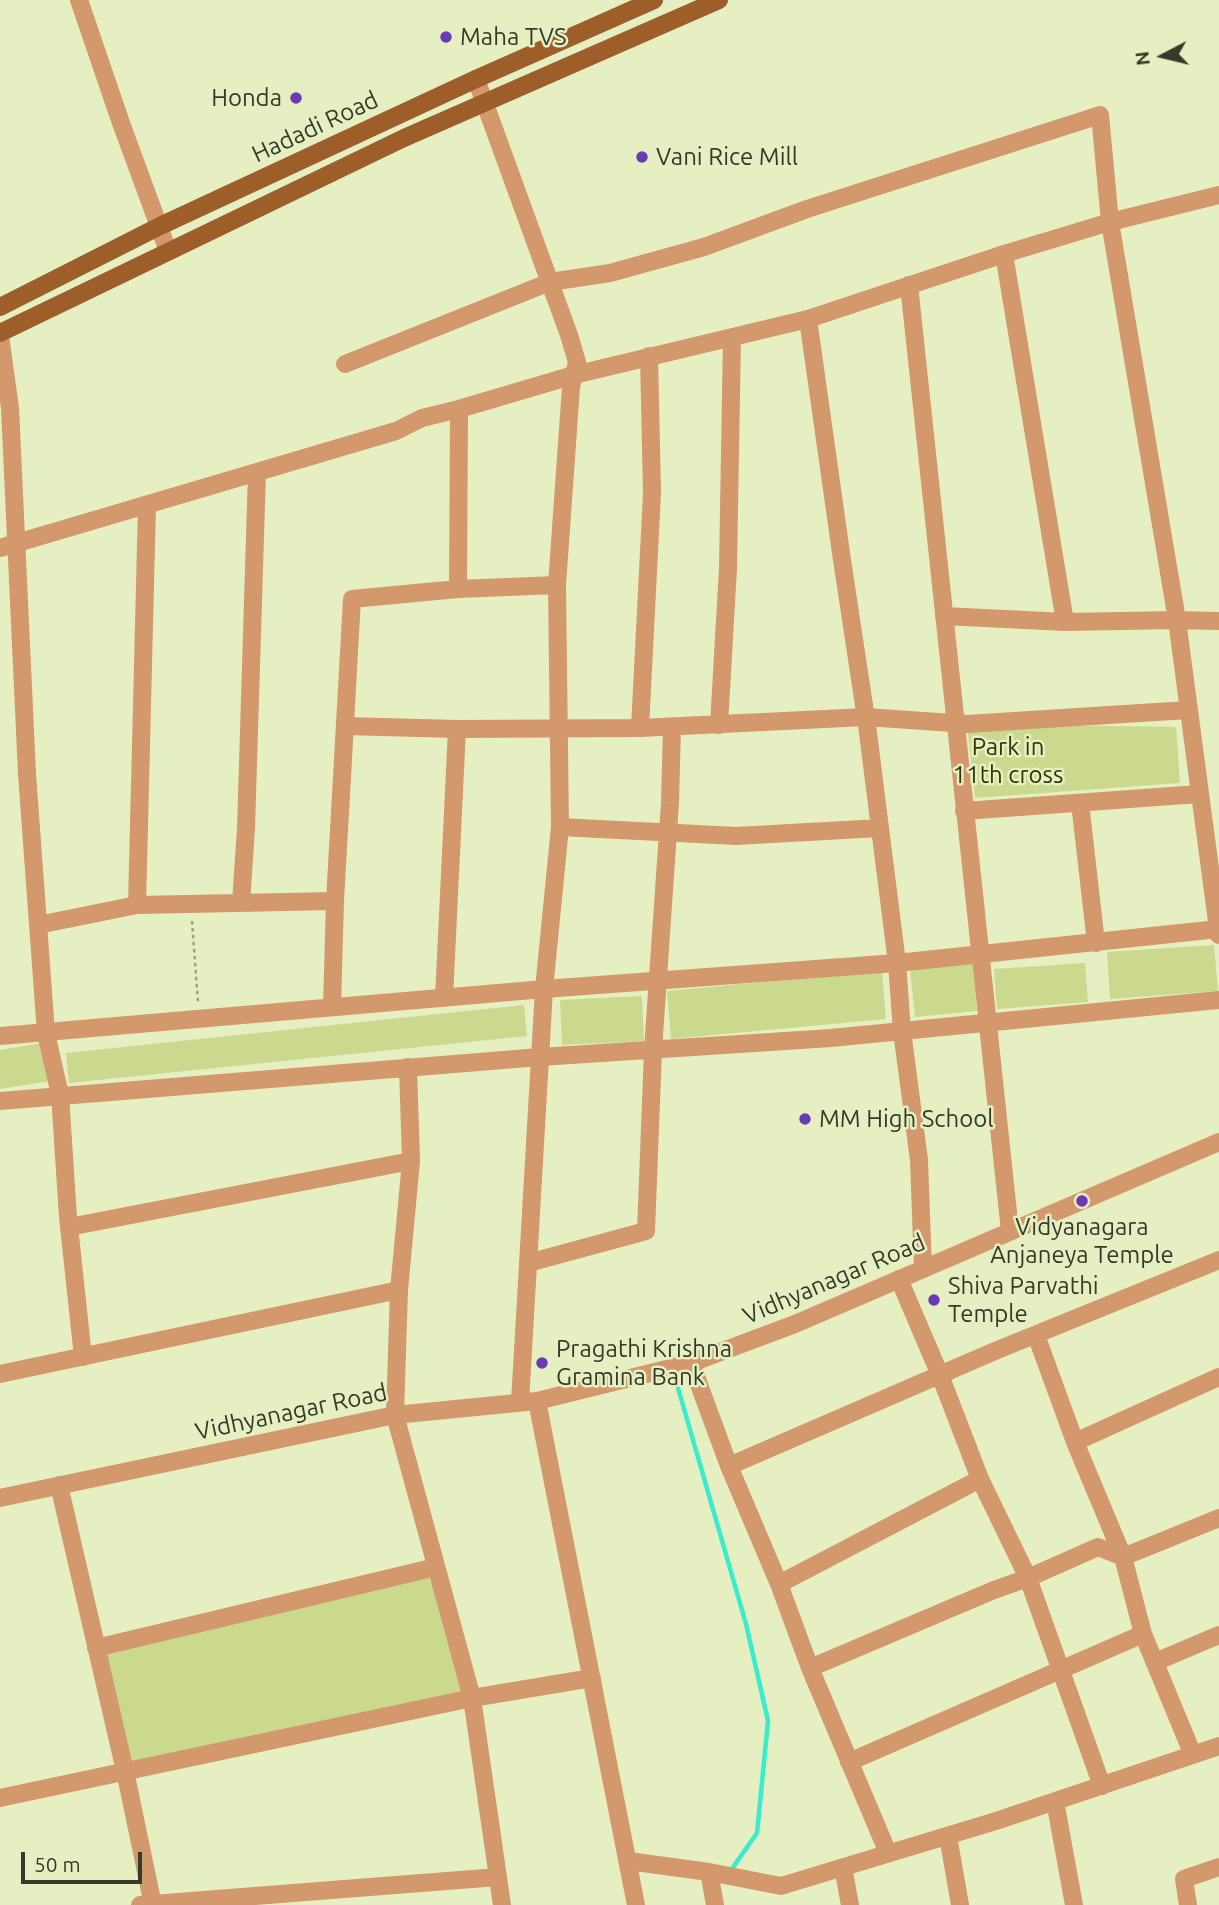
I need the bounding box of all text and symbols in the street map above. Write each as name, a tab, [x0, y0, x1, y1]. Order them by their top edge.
north arrow	[1128, 21, 1198, 91]
place label: Maha TVS	[460, 23, 567, 51]
marker: Maha TVS	[438, 29, 454, 45]
text: N	[1130, 50, 1154, 67]
place label: Honda	[211, 84, 282, 112]
street label: Hadadi Road	[247, 85, 383, 169]
marker: Honda	[288, 90, 304, 106]
place label: Vani Rice Mill	[656, 143, 798, 171]
marker: Vani Rice Mill	[634, 149, 650, 165]
park label: Park in 11th cross	[953, 733, 1063, 789]
place label: MM High School	[819, 1105, 994, 1133]
marker: MM High School	[797, 1111, 813, 1127]
marker: Vidyanagara Anjaneya Temple	[1074, 1193, 1090, 1209]
place label: Vidyanagara Anjaneya Temple	[990, 1213, 1174, 1269]
street label: Vidhyanagar Road	[738, 1228, 930, 1330]
place label: Shiva Parvathi Temple	[948, 1272, 1099, 1328]
marker: Shiva Parvathi Temple	[926, 1292, 942, 1308]
place label: Pragathi Krishna Gramina Bank	[556, 1335, 732, 1391]
marker: Pragathi Krishna Gramina Bank	[534, 1355, 550, 1371]
street label: Vidhyanagar Road	[192, 1378, 390, 1446]
scale bar	[24, 1839, 145, 1883]
text: 50 m	[34, 1852, 81, 1876]

